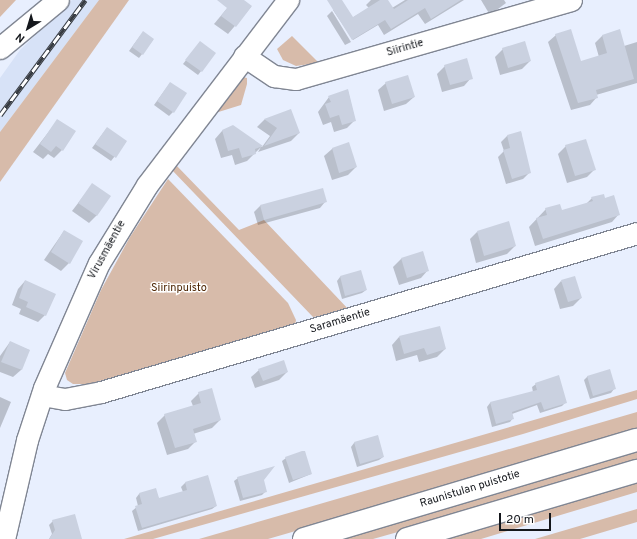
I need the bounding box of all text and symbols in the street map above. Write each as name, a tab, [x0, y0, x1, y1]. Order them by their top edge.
north arrow	[8, 8, 48, 48]
text: N	[13, 30, 28, 45]
street label: Siirintie	[385, 36, 425, 60]
street label: Virusmäentie	[85, 218, 129, 282]
park label: Siirinpuisto	[151, 281, 207, 295]
street label: Saramäentie	[308, 306, 372, 336]
street label: Raunistulan puistotie	[418, 467, 522, 511]
scale bar	[501, 505, 553, 531]
text: 20 m	[506, 512, 534, 528]

